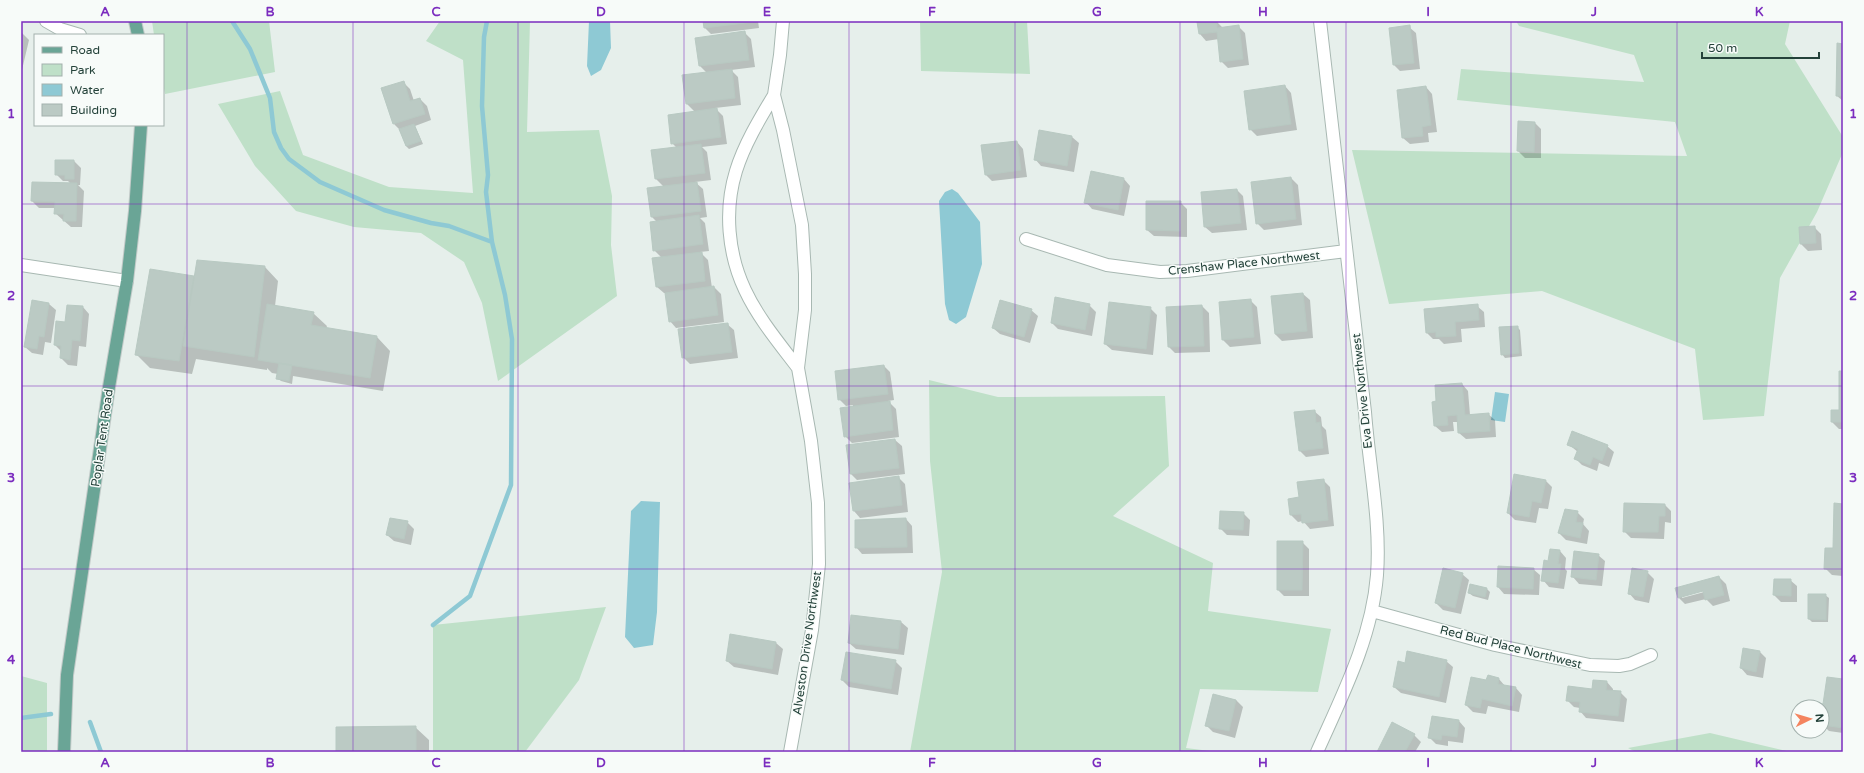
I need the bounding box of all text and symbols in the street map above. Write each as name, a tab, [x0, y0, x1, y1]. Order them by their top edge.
text: A	[100, 4, 110, 20]
text: B	[265, 4, 275, 20]
text: C	[431, 4, 441, 20]
text: D	[596, 4, 606, 20]
text: E	[763, 4, 771, 20]
text: F	[928, 4, 936, 20]
text: G	[1092, 4, 1102, 20]
text: H	[1258, 4, 1268, 20]
text: I	[1426, 4, 1430, 20]
text: J	[1590, 4, 1597, 20]
text: K	[1755, 4, 1764, 20]
legend	[34, 34, 164, 126]
scale bar	[1702, 34, 1819, 60]
text: 50 m	[1708, 41, 1737, 55]
text: Road	[70, 43, 100, 57]
text: Park	[70, 63, 96, 77]
text: Water	[70, 83, 105, 97]
text: Building	[70, 103, 117, 117]
text: 1	[7, 106, 15, 122]
text: 1	[1849, 106, 1857, 122]
street label: Crenshaw Place Northwest	[1167, 248, 1321, 278]
text: 2	[7, 288, 15, 304]
text: 2	[1849, 288, 1857, 304]
street label: Eva Drive Northwest	[1349, 332, 1375, 449]
street label: Poplar Tent Road	[88, 388, 116, 488]
text: 3	[7, 470, 15, 486]
text: 3	[1849, 470, 1857, 486]
street label: Alveston Drive Northwest	[790, 570, 824, 716]
street label: Red Bud Place Northwest	[1439, 623, 1584, 672]
text: 4	[7, 652, 16, 668]
text: 4	[1849, 652, 1858, 668]
north arrow	[1790, 699, 1830, 739]
text: N	[1813, 713, 1826, 723]
text: A	[100, 755, 110, 771]
text: B	[265, 755, 275, 771]
text: C	[431, 755, 441, 771]
text: D	[596, 755, 606, 771]
text: E	[763, 755, 771, 771]
text: F	[928, 755, 936, 771]
text: G	[1092, 755, 1102, 771]
text: H	[1258, 755, 1268, 771]
text: I	[1426, 755, 1430, 771]
text: J	[1590, 755, 1597, 771]
text: K	[1755, 755, 1764, 771]

